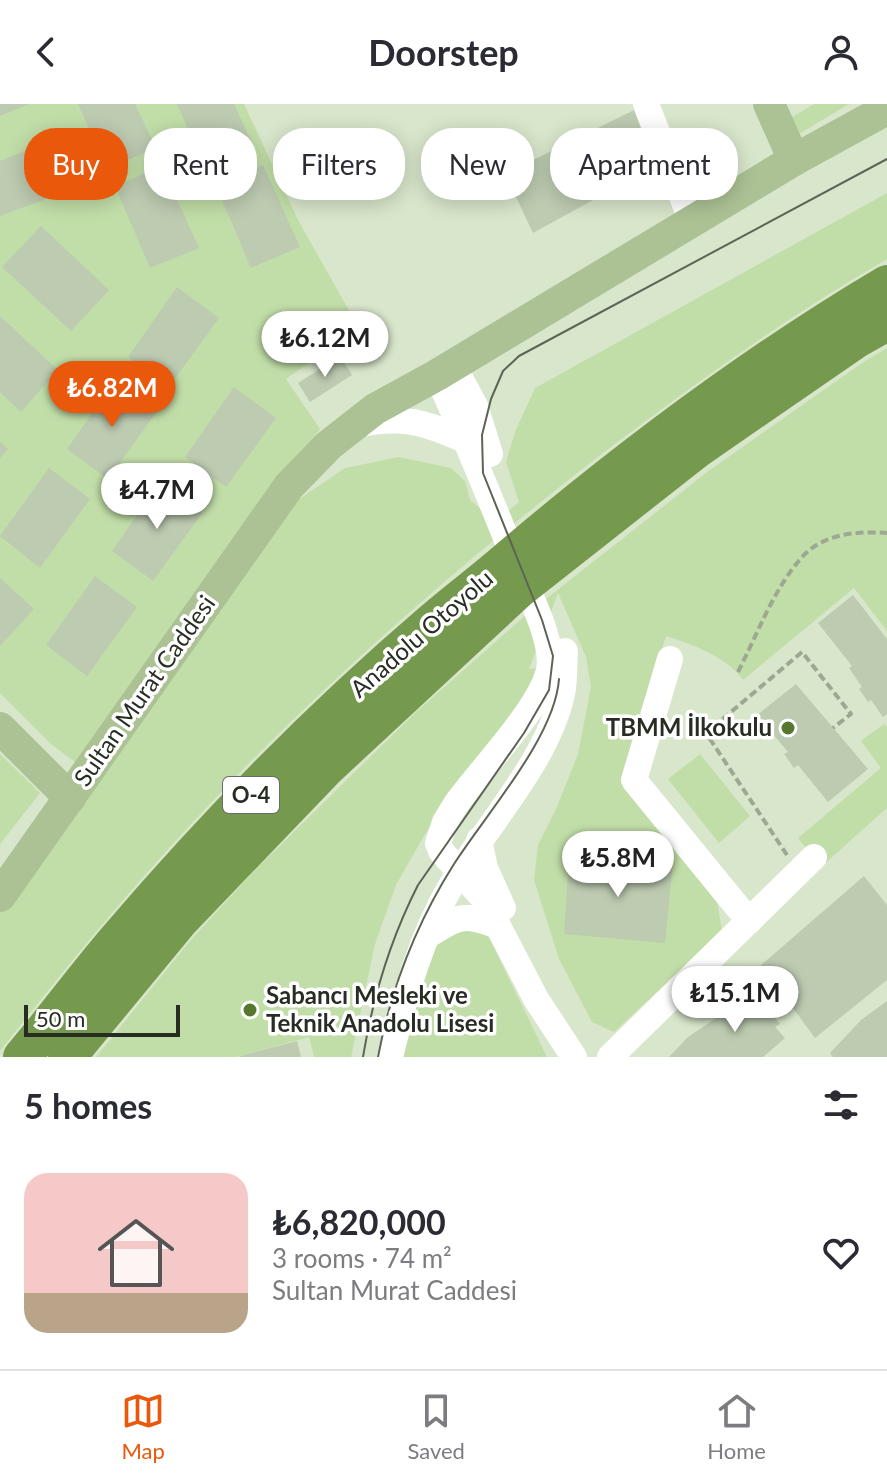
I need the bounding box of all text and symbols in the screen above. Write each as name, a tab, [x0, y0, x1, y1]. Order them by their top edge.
icon: back	[24, 30, 68, 74]
text: Doorstep	[368, 30, 519, 74]
icon: person	[819, 30, 863, 74]
chip: Buy	[24, 128, 128, 200]
chip: Rent	[144, 128, 257, 200]
chip: Filters	[273, 128, 405, 200]
chip: New	[421, 128, 534, 200]
chip: Apartment	[550, 128, 738, 200]
pin: ₺6.12M	[260, 311, 390, 379]
text: ₺6.12M	[279, 321, 371, 353]
pin: ₺6.82M	[47, 361, 177, 429]
text: ₺6.82M	[66, 371, 158, 403]
pin: ₺4.7M	[101, 463, 213, 531]
text: ₺4.7M	[119, 473, 195, 505]
street label: Anadolu Otoyolu	[344, 563, 498, 703]
street label: Sultan Murat Caddesi	[67, 589, 220, 791]
place label: TBMM İlkokulu	[606, 712, 772, 741]
marker: TBMM İlkokulu	[779, 719, 797, 737]
road number: O-4	[223, 777, 279, 813]
pin: ₺5.8M	[562, 831, 674, 899]
text: ₺5.8M	[580, 841, 656, 873]
pin: ₺15.1M	[670, 966, 800, 1034]
text: ₺15.1M	[689, 976, 781, 1008]
place label: Sabancı Mesleki ve Teknik Anadolu Lisesi	[266, 980, 494, 1037]
scale bar	[24, 1001, 180, 1037]
marker: Sabancı Mesleki ve Teknik Anadolu Lisesi	[241, 1001, 259, 1019]
text: 50 m	[36, 1005, 85, 1032]
icon: filters	[819, 1083, 863, 1127]
text: 5 homes	[24, 1085, 152, 1126]
text: ₺6,820,000	[272, 1201, 446, 1242]
icon: home	[88, 1205, 184, 1301]
icon: heart	[819, 1231, 863, 1275]
text: 3 rooms · 74 m²	[272, 1242, 452, 1274]
text: Sultan Murat Caddesi	[272, 1274, 517, 1306]
tab: Map	[121, 1389, 165, 1464]
tab: Saved	[407, 1389, 465, 1464]
tab: Home	[707, 1389, 766, 1464]

